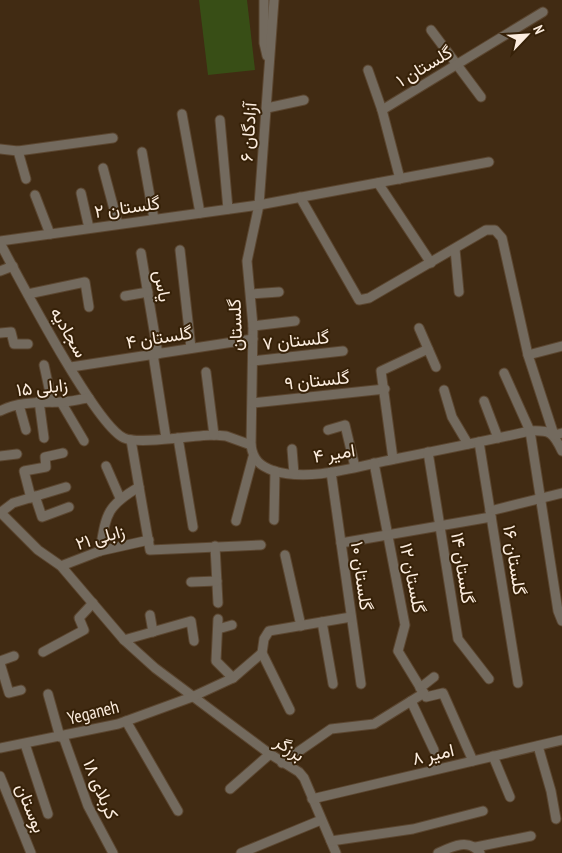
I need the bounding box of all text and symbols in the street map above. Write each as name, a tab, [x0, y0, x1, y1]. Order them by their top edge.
north arrow	[502, 10, 552, 60]
text: N	[529, 22, 549, 37]
street label: گلستان ۱	[392, 40, 456, 92]
street label: آزادگان ۶	[234, 100, 262, 162]
street label: گلستان ۲	[93, 191, 161, 223]
street label: یاس	[149, 268, 177, 304]
street label: گلستان	[223, 298, 247, 352]
street label: سجادیه	[45, 303, 93, 361]
street label: گلستان ۴	[124, 320, 194, 354]
street label: گلستان ۷	[261, 325, 331, 355]
street label: گلستان ۹	[283, 365, 351, 395]
street label: زابلی ۱۵	[15, 373, 69, 401]
street label: امیر ۴	[311, 438, 357, 468]
street label: زابلی ۲۱	[73, 519, 127, 555]
street label: گلستان ۱۶	[498, 523, 532, 597]
street label: گلستان ۱۴	[446, 531, 480, 605]
street label: گلستان ۱۰	[346, 540, 378, 612]
street label: گلستان ۱۲	[395, 541, 431, 615]
street label: Yeganeh	[65, 695, 121, 729]
street label: برزگر	[270, 729, 309, 766]
street label: امیر ۸	[410, 738, 456, 770]
street label: کربلای ۱۸	[78, 756, 124, 822]
street label: بوستان	[11, 780, 51, 836]

